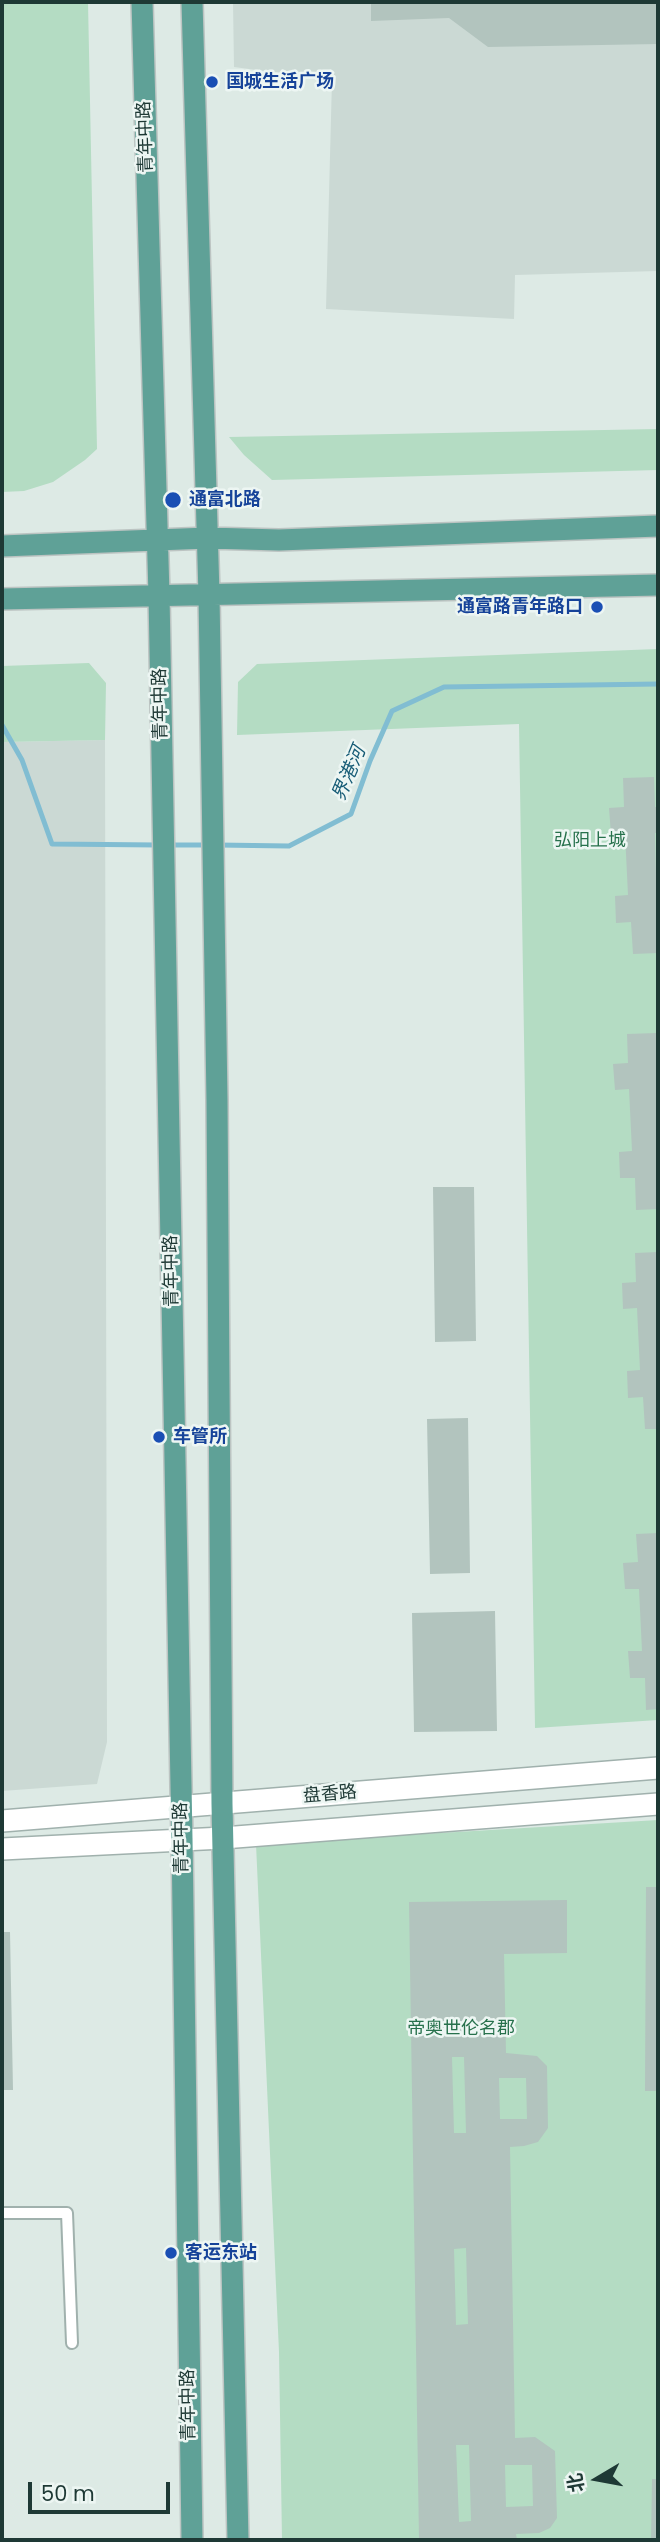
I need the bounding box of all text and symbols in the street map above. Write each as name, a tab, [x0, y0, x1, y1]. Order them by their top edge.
place label: 国城生活广场	[226, 71, 334, 93]
marker: 国城生活广场	[204, 74, 220, 90]
street label: 青年中路	[134, 101, 158, 173]
place label: 通富北路	[189, 489, 261, 511]
marker: 通富北路	[163, 490, 183, 510]
place label: 通富路青年路口	[457, 596, 583, 618]
marker: 通富路青年路口	[589, 599, 605, 615]
street label: 青年中路	[150, 668, 172, 740]
water label: 界港河	[328, 743, 372, 805]
park label: 弘阳上城	[554, 830, 626, 852]
street label: 青年中路	[161, 1235, 183, 1307]
place label: 车管所	[173, 1426, 227, 1448]
marker: 车管所	[151, 1429, 167, 1445]
street label: 盘香路	[302, 1782, 358, 1808]
street label: 青年中路	[171, 1802, 193, 1874]
park label: 帝奥世伦名郡	[407, 2018, 515, 2040]
place label: 客运东站	[185, 2242, 257, 2264]
marker: 客运东站	[163, 2245, 179, 2261]
street label: 青年中路	[178, 2369, 200, 2441]
north arrow	[562, 2444, 632, 2514]
scale bar	[32, 2468, 173, 2512]
text: 北	[561, 2471, 591, 2494]
text: 50 m	[41, 2479, 95, 2508]

